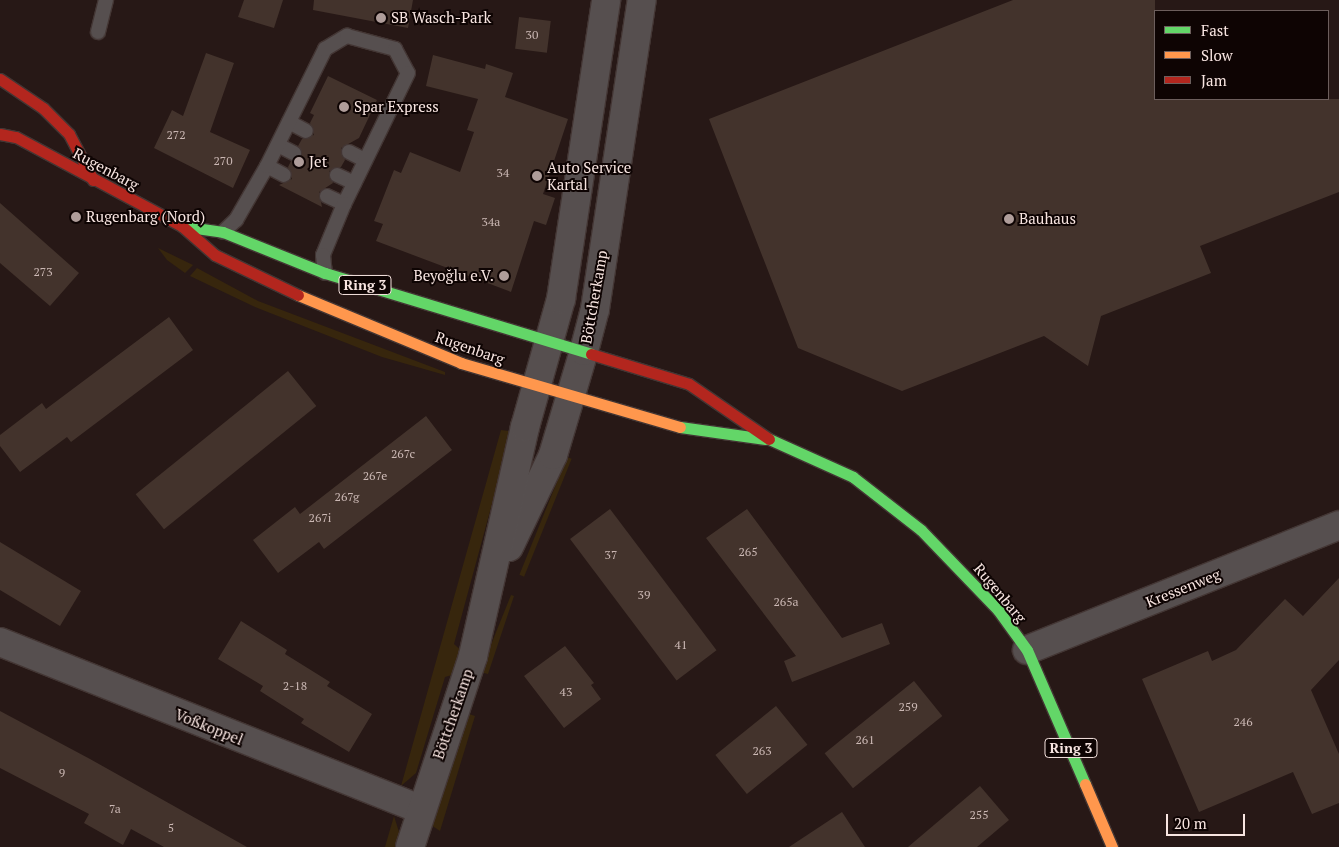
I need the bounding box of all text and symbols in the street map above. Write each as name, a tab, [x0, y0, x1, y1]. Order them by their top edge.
place label: SB Wasch-Park	[391, 9, 491, 27]
legend	[1154, 10, 1329, 100]
marker: SB Wasch-Park	[375, 12, 387, 24]
text: Fast	[1201, 20, 1229, 40]
house number: 30	[526, 28, 538, 42]
text: Slow	[1201, 45, 1233, 65]
text: Jam	[1201, 70, 1227, 90]
place label: Spar Express	[354, 98, 439, 116]
marker: Spar Express	[338, 101, 350, 113]
house number: 272	[166, 128, 186, 142]
street label: Rugenbarg	[70, 144, 142, 194]
place label: Jet	[309, 153, 327, 171]
house number: 270	[213, 154, 233, 168]
marker: Jet	[293, 156, 305, 168]
place label: Auto Service Kartal	[547, 158, 631, 193]
house number: 34	[497, 166, 509, 180]
marker: Auto Service Kartal	[531, 170, 543, 182]
place label: Rugenbarg (Nord)	[86, 208, 205, 226]
place label: Bauhaus	[1019, 210, 1076, 228]
marker: Rugenbarg (Nord)	[70, 211, 82, 223]
marker: Bauhaus	[1003, 213, 1015, 225]
house number: 34a	[482, 215, 500, 229]
street label: Böttcherkamp	[577, 249, 611, 345]
house number: 273	[33, 265, 53, 279]
place label: Beyoğlu e.V.	[413, 267, 494, 285]
marker: Beyoğlu e.V.	[498, 270, 510, 282]
road number: Ring 3	[338, 274, 392, 296]
street label: Rugenbarg	[433, 328, 507, 368]
house number: 267c	[391, 447, 415, 461]
house number: 267e	[363, 469, 387, 483]
house number: 267g	[335, 490, 359, 504]
house number: 267i	[309, 511, 331, 525]
house number: 265	[738, 545, 758, 559]
house number: 37	[605, 548, 617, 562]
street label: Rugenbarg	[970, 560, 1030, 626]
street label: Kressenweg	[1143, 565, 1223, 611]
house number: 39	[638, 588, 650, 602]
house number: 265a	[773, 595, 799, 609]
house number: 41	[675, 638, 687, 652]
street label: Böttcherkamp	[429, 666, 477, 762]
house number: 2-18	[283, 679, 307, 693]
house number: 43	[560, 685, 572, 699]
house number: 259	[898, 700, 918, 714]
street label: Voßkoppel	[172, 705, 246, 749]
house number: 246	[1233, 715, 1253, 729]
house number: 261	[855, 733, 875, 747]
road number: Ring 3	[1044, 736, 1098, 760]
house number: 263	[752, 744, 772, 758]
house number: 9	[59, 766, 65, 780]
house number: 7a	[109, 802, 121, 816]
scale bar	[1169, 804, 1248, 836]
house number: 255	[969, 808, 989, 822]
text: 20 m	[1174, 813, 1207, 833]
house number: 5	[168, 821, 174, 835]

